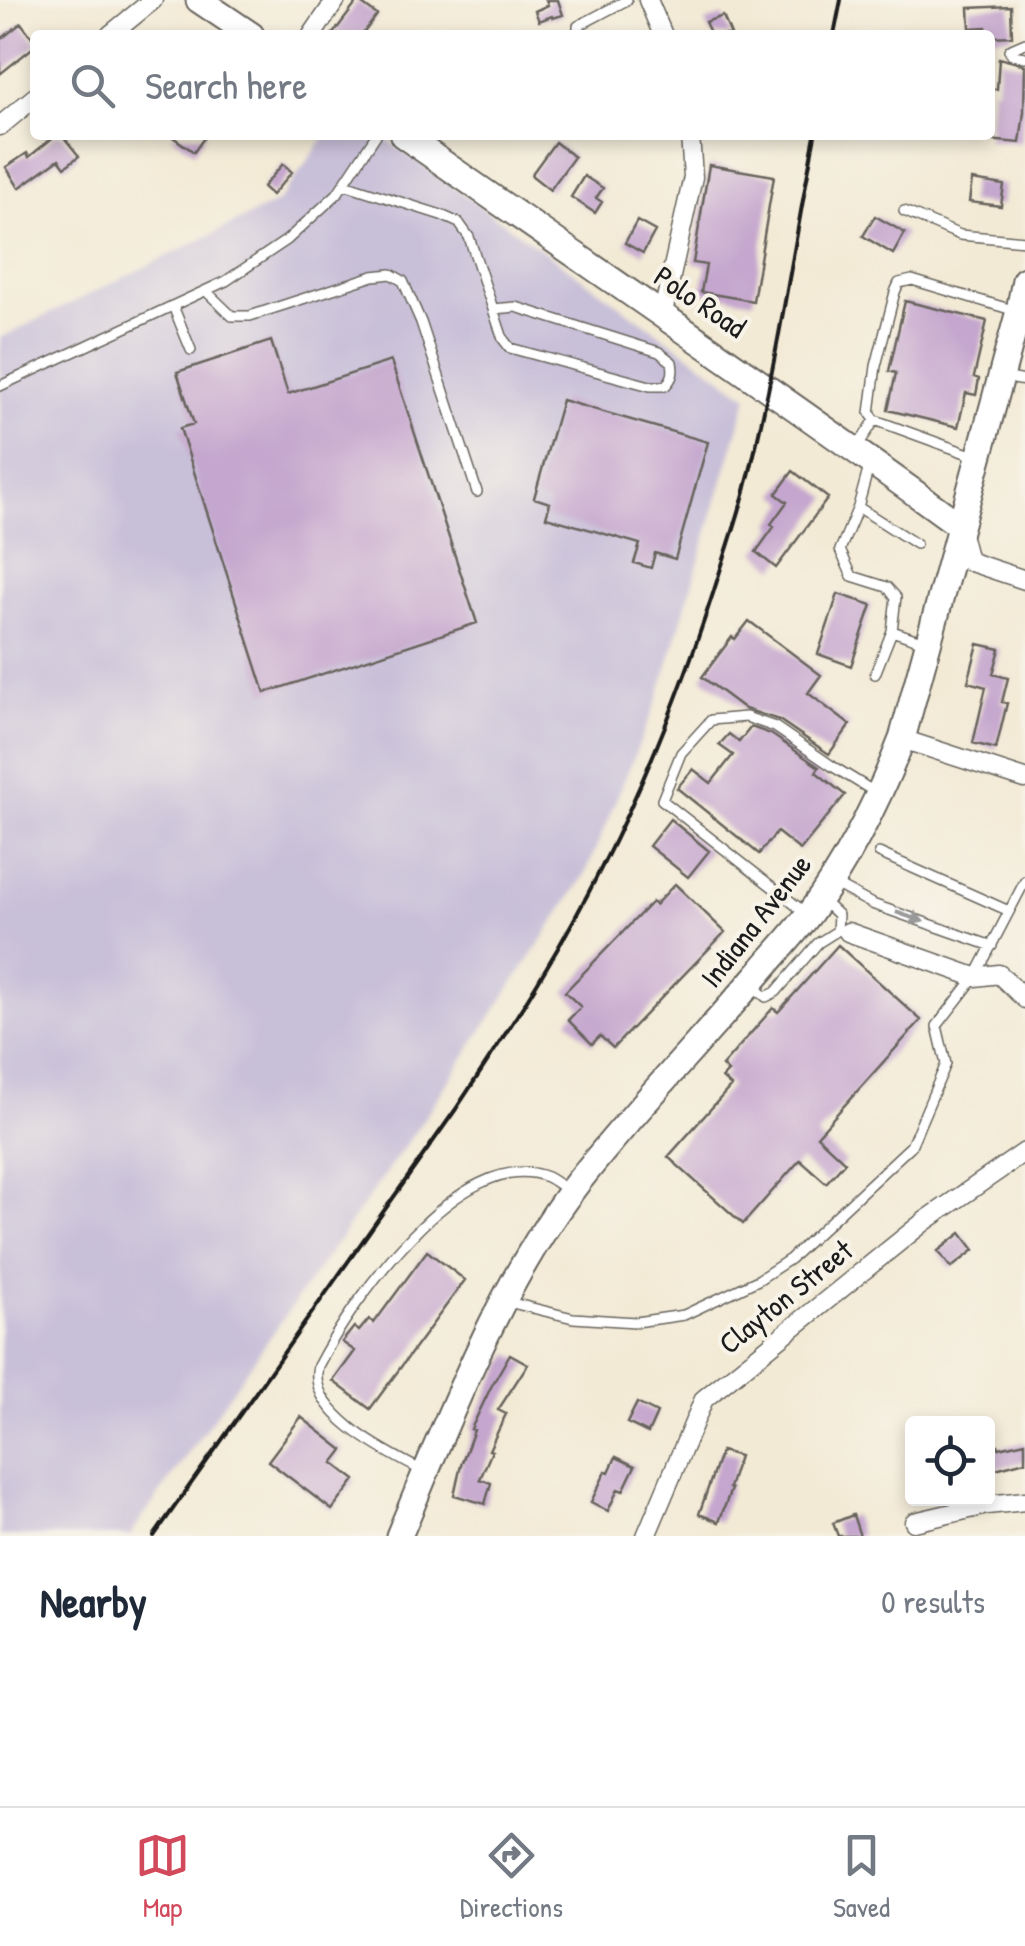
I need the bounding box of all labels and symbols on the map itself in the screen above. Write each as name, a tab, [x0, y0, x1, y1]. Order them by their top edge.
street label: Polo Road	[647, 256, 755, 347]
street label: Indiana Avenue	[690, 845, 820, 995]
one-way arrow	[895, 910, 925, 925]
street label: Clayton Street	[710, 1229, 861, 1363]

